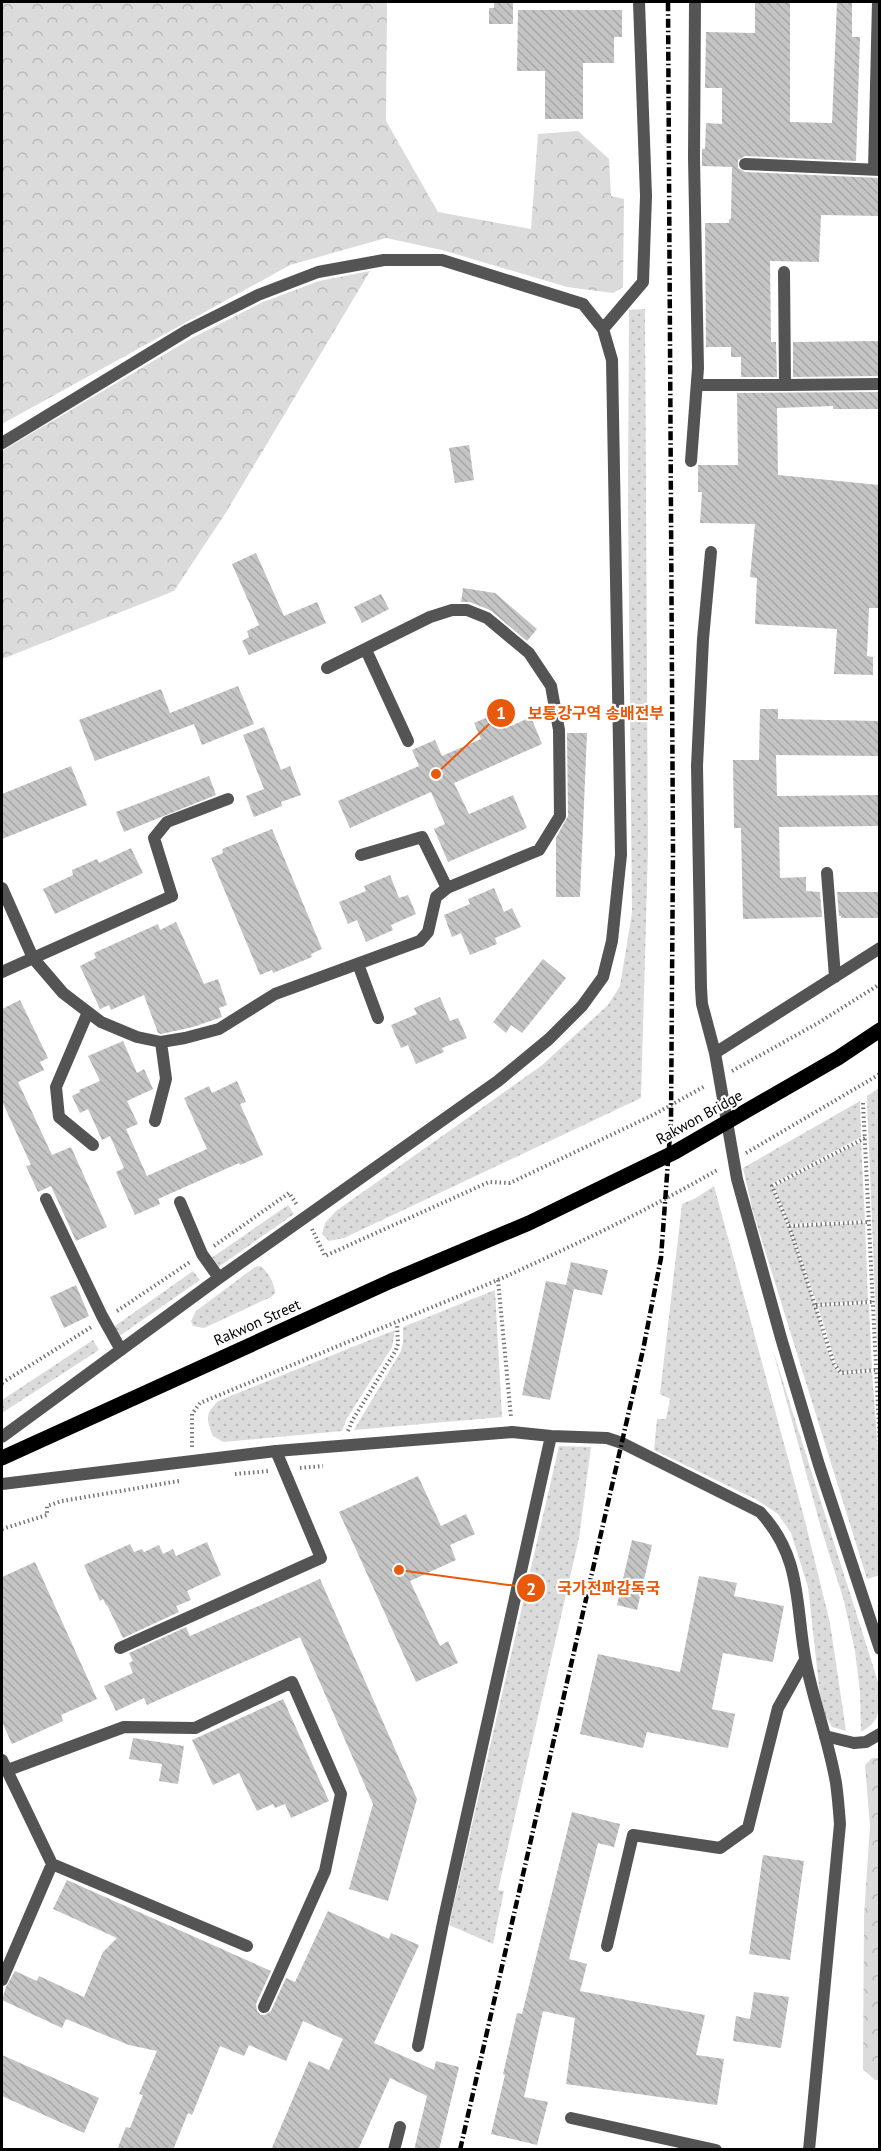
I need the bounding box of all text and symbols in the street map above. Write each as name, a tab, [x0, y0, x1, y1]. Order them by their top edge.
callout: 보통강구역 송배전부	[486, 696, 676, 730]
text: 1	[496, 701, 506, 724]
text: 보통강구역 송배전부	[528, 703, 664, 723]
street label: Rakwon Bridge	[652, 1085, 746, 1149]
street label: Rakwon Street	[211, 1294, 303, 1350]
callout: 국가전파감독국	[516, 1571, 673, 1605]
text: 2	[526, 1577, 536, 1600]
text: 국가전파감독국	[557, 1578, 661, 1598]

